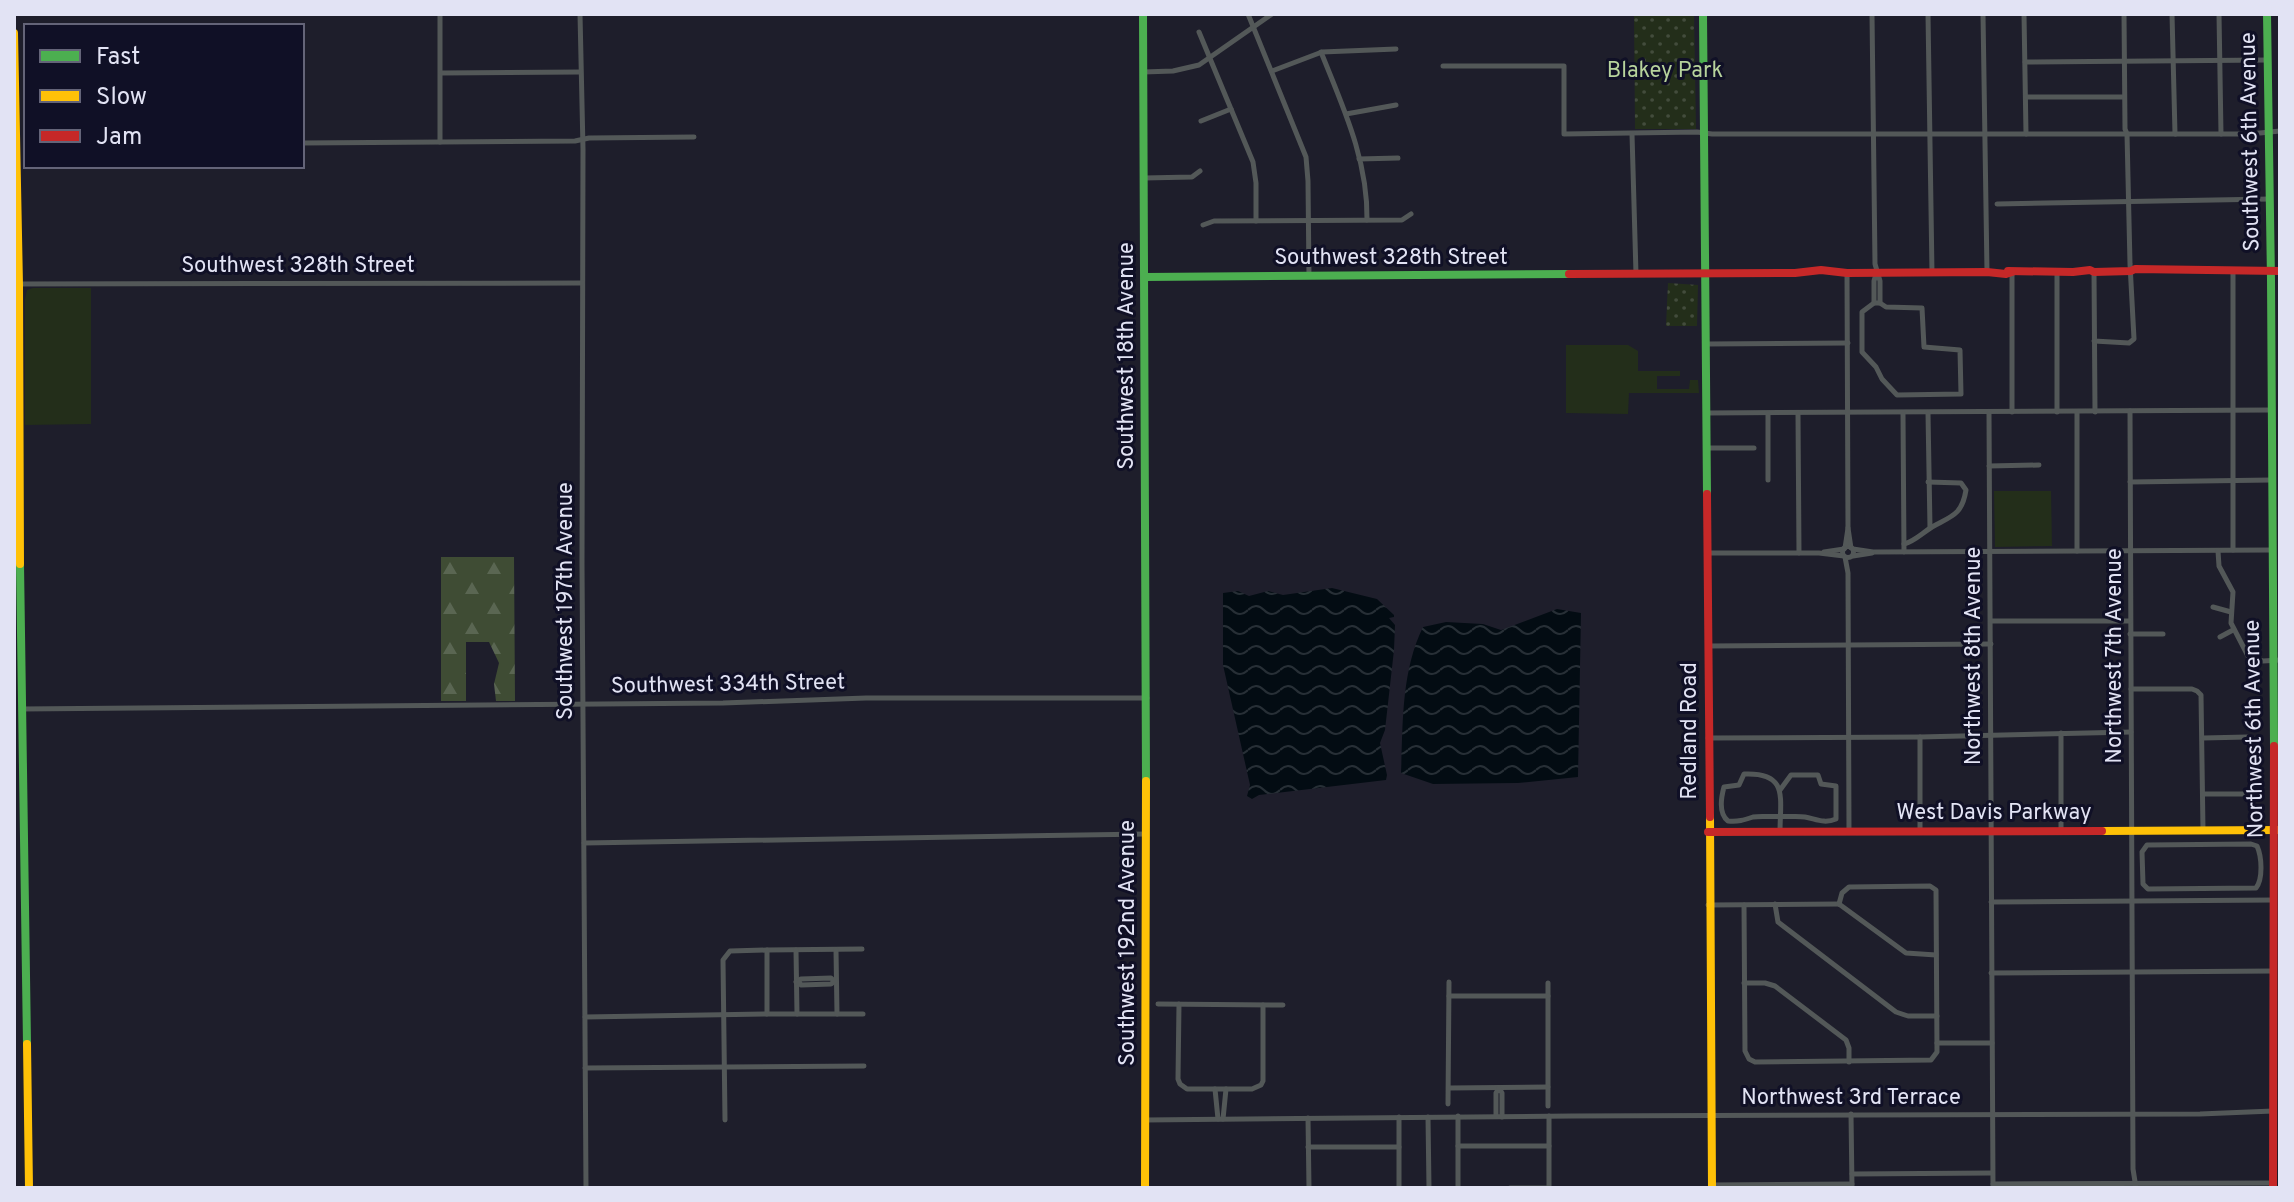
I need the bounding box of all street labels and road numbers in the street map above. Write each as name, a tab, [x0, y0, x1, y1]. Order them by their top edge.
street label: Southwest 6th Avenue	[2236, 32, 2266, 252]
street label: Southwest 18th Avenue	[1114, 242, 1141, 470]
street label: Southwest 328th Street	[1274, 245, 1508, 272]
street label: Southwest 328th Street	[181, 253, 415, 280]
street label: Southwest 197th Avenue	[553, 482, 580, 720]
street label: Northwest 8th Avenue	[1961, 547, 1988, 765]
street label: Northwest 7th Avenue	[2102, 548, 2129, 764]
street label: Northwest 6th Avenue	[2240, 619, 2270, 839]
street label: Redland Road	[1677, 662, 1704, 800]
street label: Southwest 334th Street	[611, 669, 845, 701]
street label: West Davis Parkway	[1896, 800, 2092, 827]
street label: Southwest 192nd Avenue	[1115, 820, 1142, 1066]
street label: Northwest 3rd Terrace	[1741, 1085, 1961, 1112]

